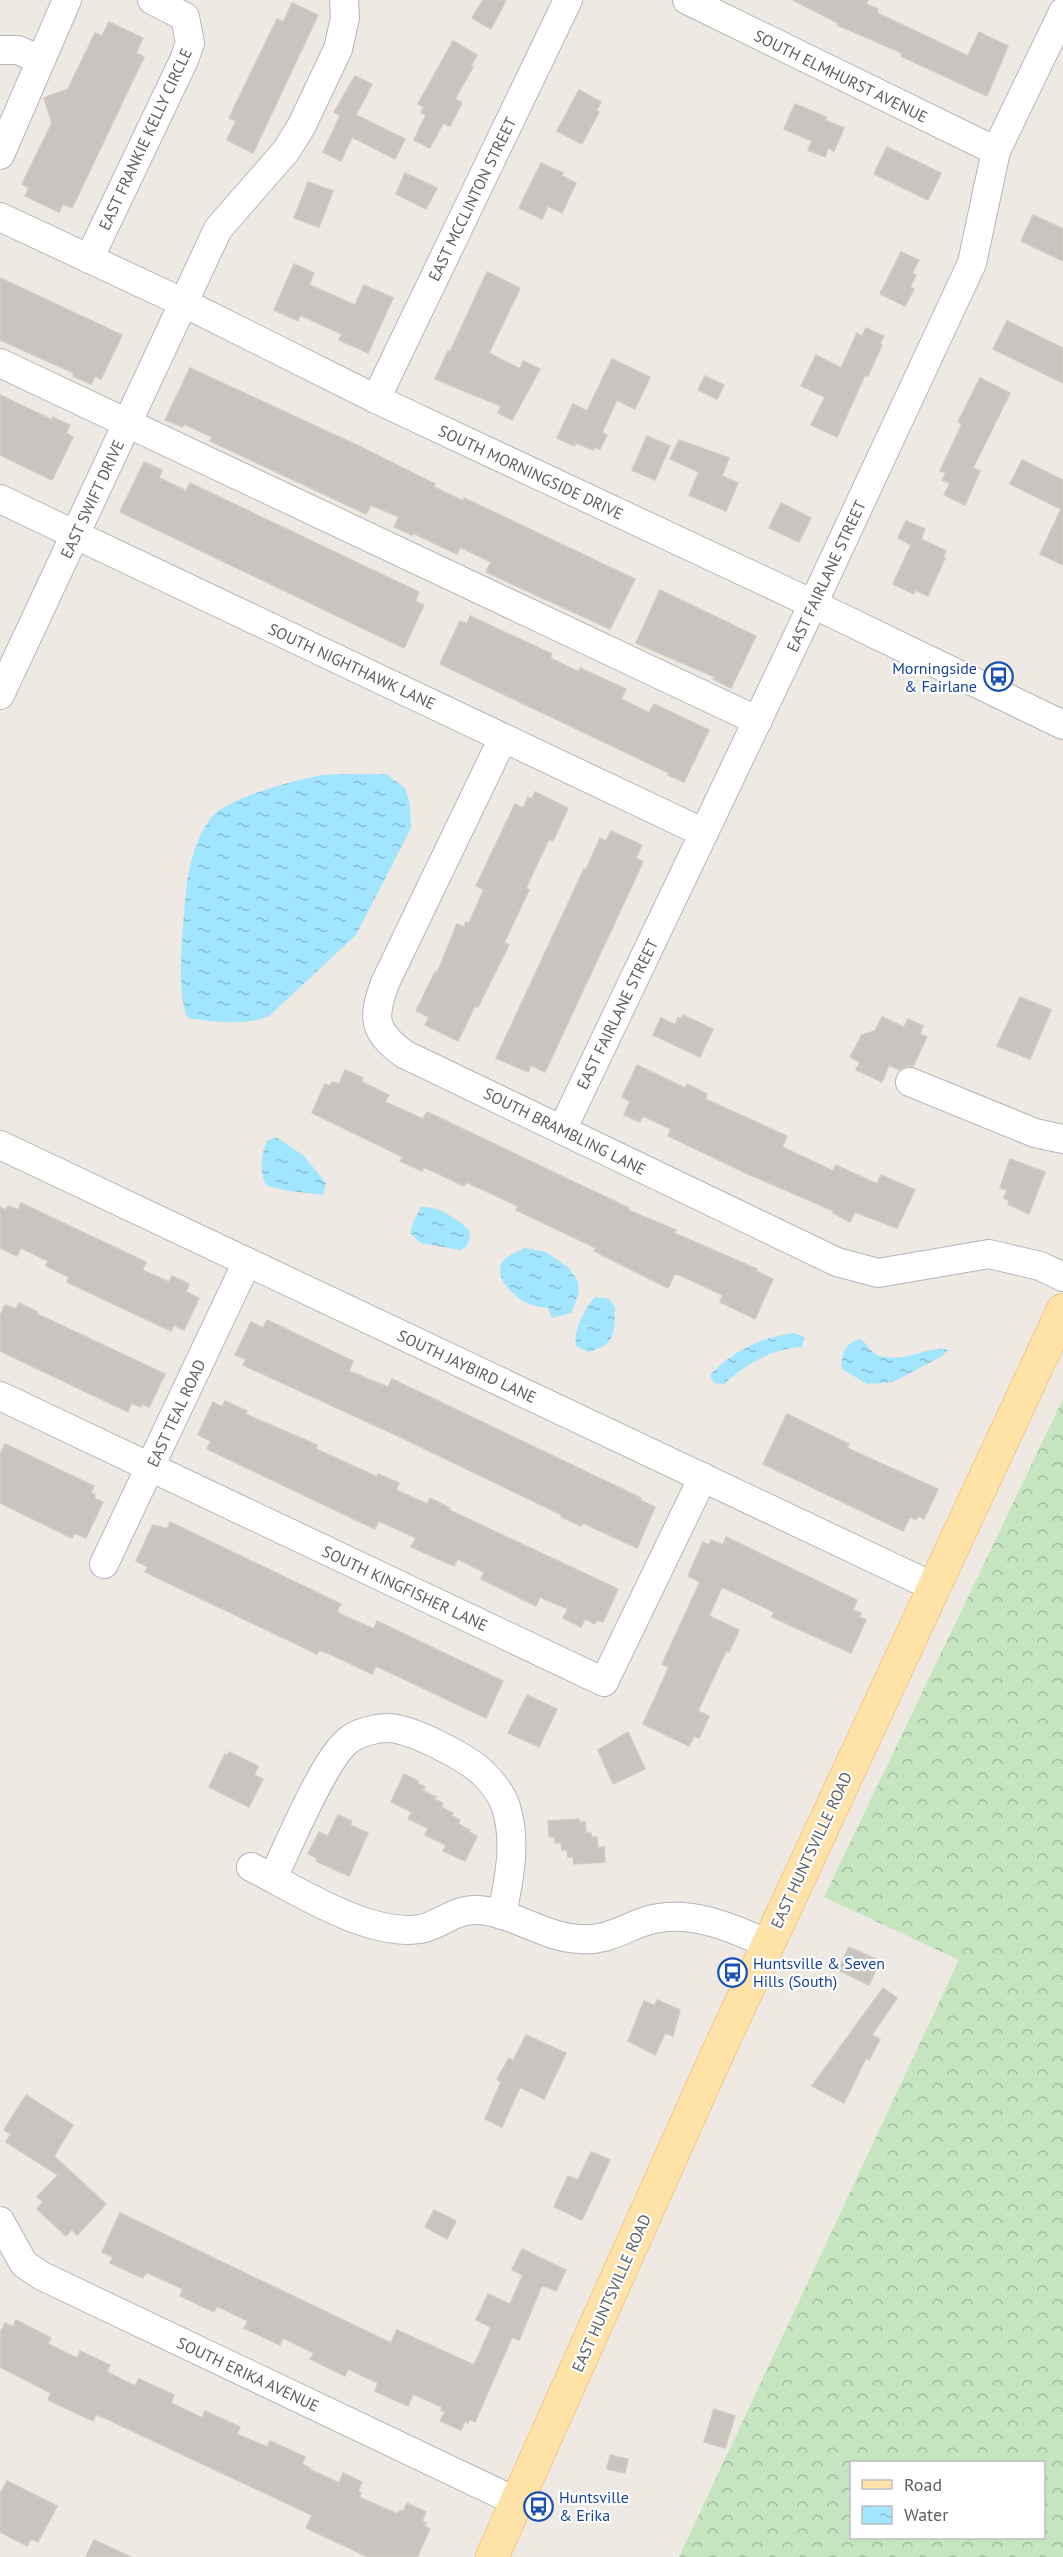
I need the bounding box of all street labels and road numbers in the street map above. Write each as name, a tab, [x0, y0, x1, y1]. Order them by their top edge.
street label: SOUTH ELMHURST AVENUE	[751, 25, 931, 127]
street label: EAST FRANKIE KELLY CIRCLE	[94, 45, 196, 233]
street label: EAST MCCLINTON STREET	[424, 114, 521, 284]
street label: SOUTH MORNINGSIDE DRIVE	[435, 420, 627, 524]
street label: EAST SWIFT DRIVE	[56, 437, 128, 561]
street label: EAST FAIRLANE STREET	[782, 497, 870, 655]
street label: SOUTH NIGHTHAWK LANE	[265, 618, 439, 714]
street label: EAST FAIRLANE STREET	[572, 935, 662, 1093]
street label: SOUTH BRAMBLING LANE	[480, 1083, 650, 1179]
street label: SOUTH JAYBIRD LANE	[394, 1325, 540, 1407]
street label: EAST TEAL ROAD	[142, 1356, 210, 1470]
street label: SOUTH KINGFISHER LANE	[319, 1541, 491, 1635]
street label: EAST HUNTSVILLE ROAD	[766, 1768, 856, 1932]
street label: EAST HUNTSVILLE ROAD	[567, 2211, 655, 2375]
street label: SOUTH ERIKA AVENUE	[174, 2332, 322, 2416]

